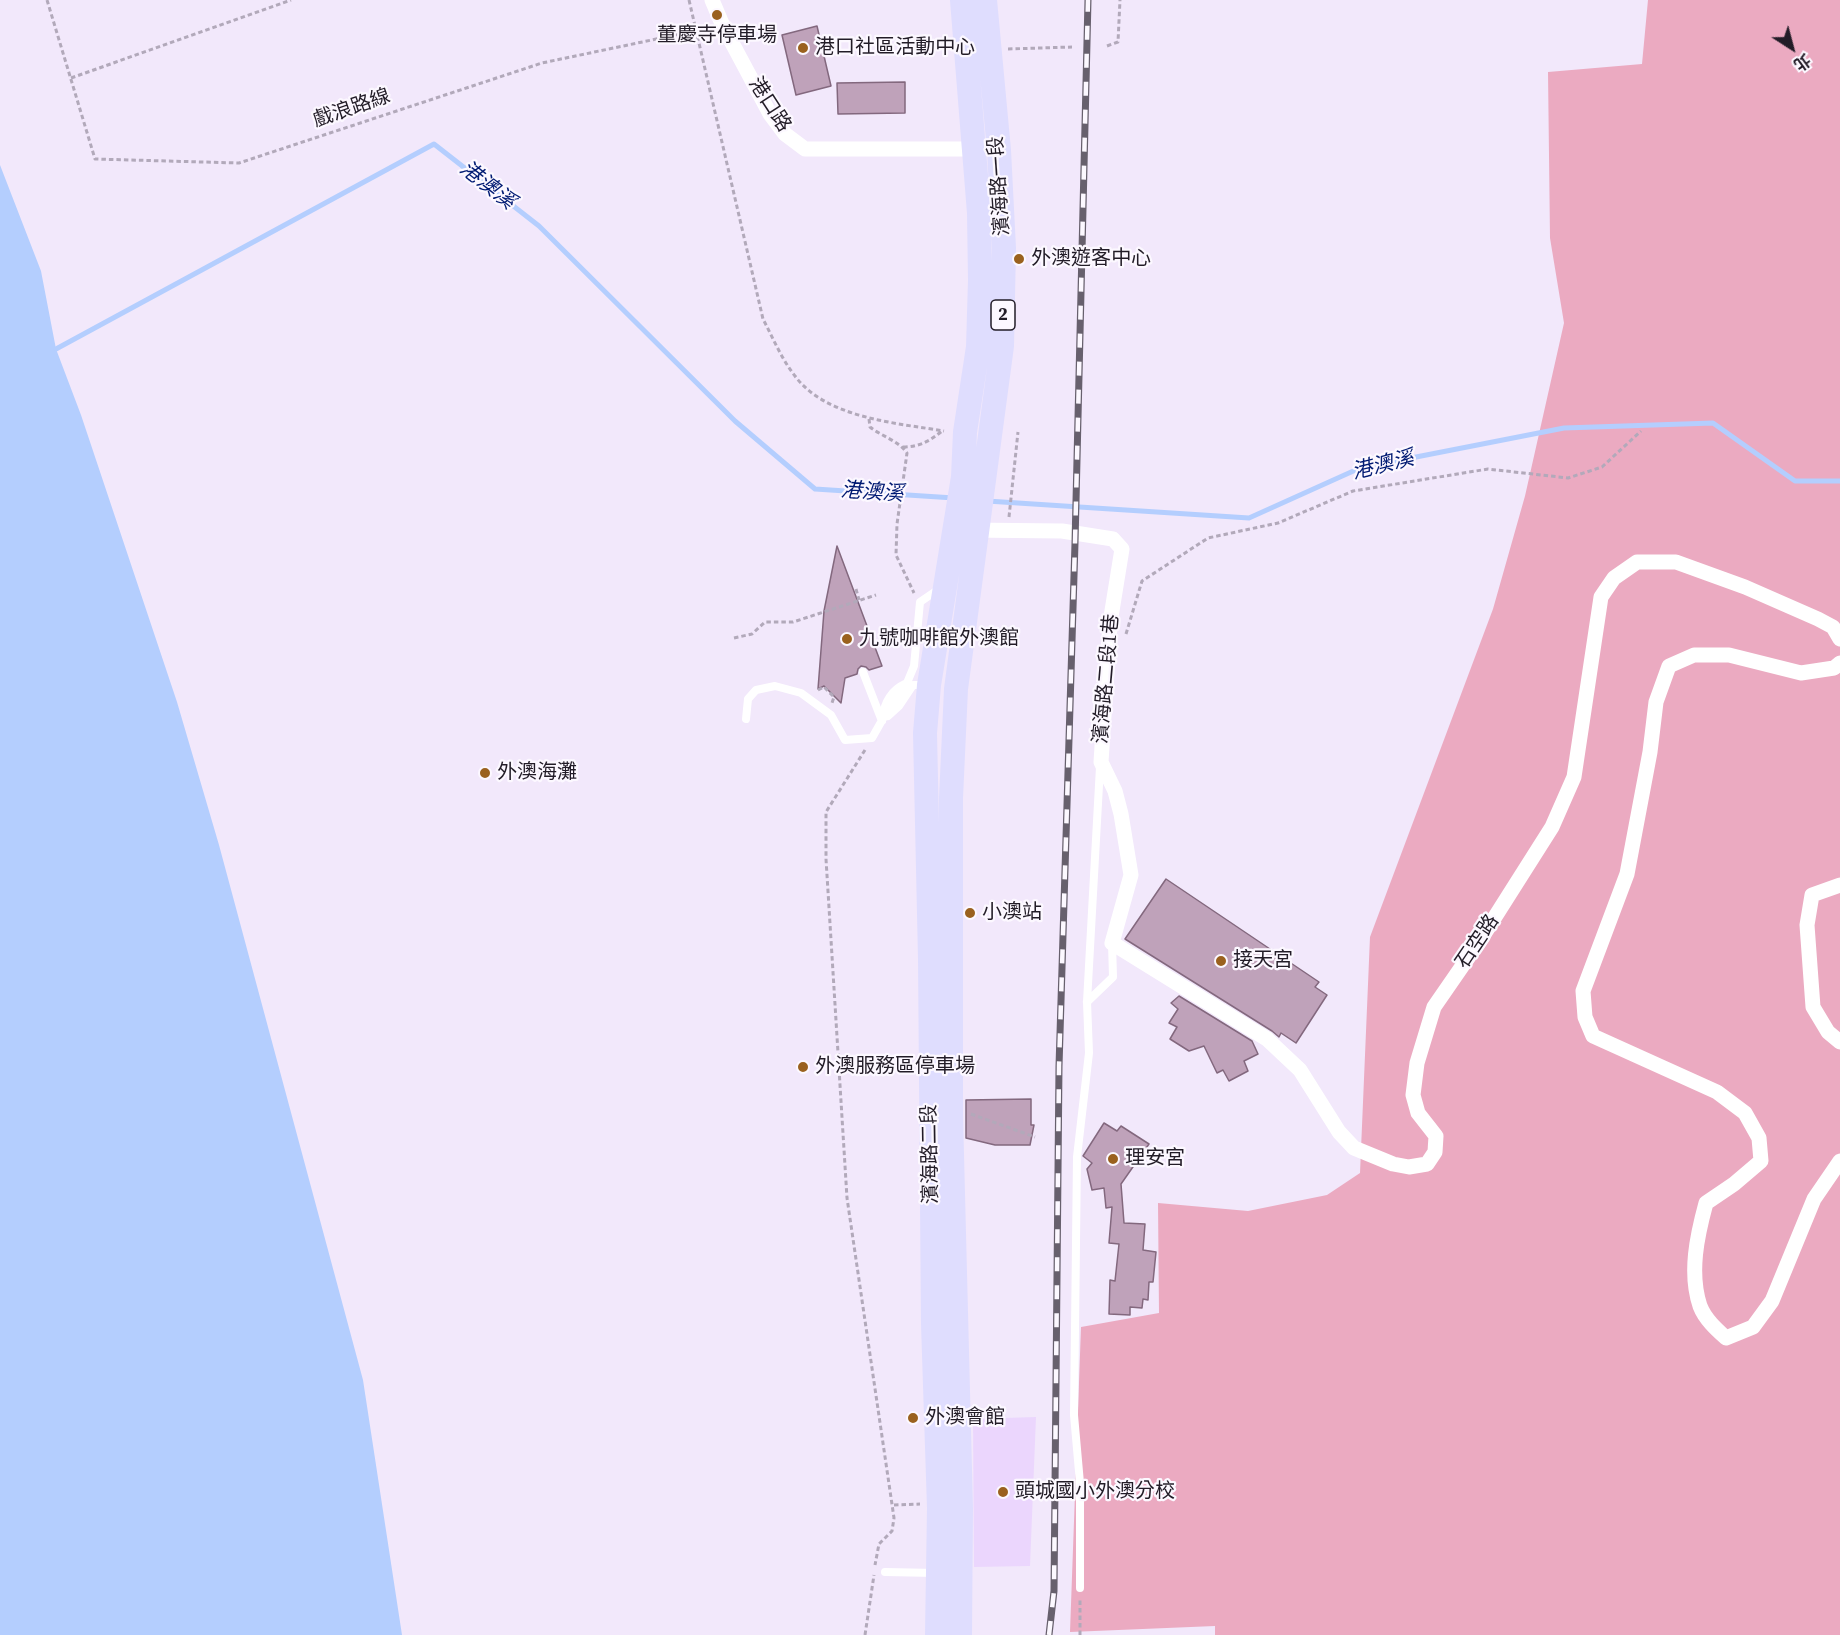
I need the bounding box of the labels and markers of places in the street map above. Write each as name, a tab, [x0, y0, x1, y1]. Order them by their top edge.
marker: 董慶寺停車場	[710, 8, 724, 22]
place label: 董慶寺停車場	[657, 24, 777, 48]
place label: 港口社區活動中心	[815, 36, 975, 60]
marker: 港口社區活動中心	[796, 41, 810, 55]
place label: 外澳遊客中心	[1031, 247, 1151, 271]
marker: 外澳遊客中心	[1012, 252, 1026, 266]
place label: 九號咖啡館外澳館	[859, 627, 1019, 651]
marker: 九號咖啡館外澳館	[840, 632, 854, 646]
place label: 外澳海灘	[497, 761, 577, 785]
marker: 外澳海灘	[478, 766, 492, 780]
place label: 小澳站	[982, 901, 1042, 925]
marker: 小澳站	[963, 906, 977, 920]
place label: 接天宮	[1233, 949, 1293, 973]
marker: 接天宮	[1214, 954, 1228, 968]
place label: 外澳服務區停車場	[815, 1055, 975, 1079]
marker: 外澳服務區停車場	[796, 1060, 810, 1074]
place label: 理安宮	[1125, 1147, 1185, 1171]
marker: 理安宮	[1106, 1152, 1120, 1166]
place label: 外澳會館	[925, 1406, 1005, 1430]
marker: 外澳會館	[906, 1411, 920, 1425]
place label: 頭城國小外澳分校	[1015, 1480, 1175, 1504]
marker: 頭城國小外澳分校	[996, 1485, 1010, 1499]

